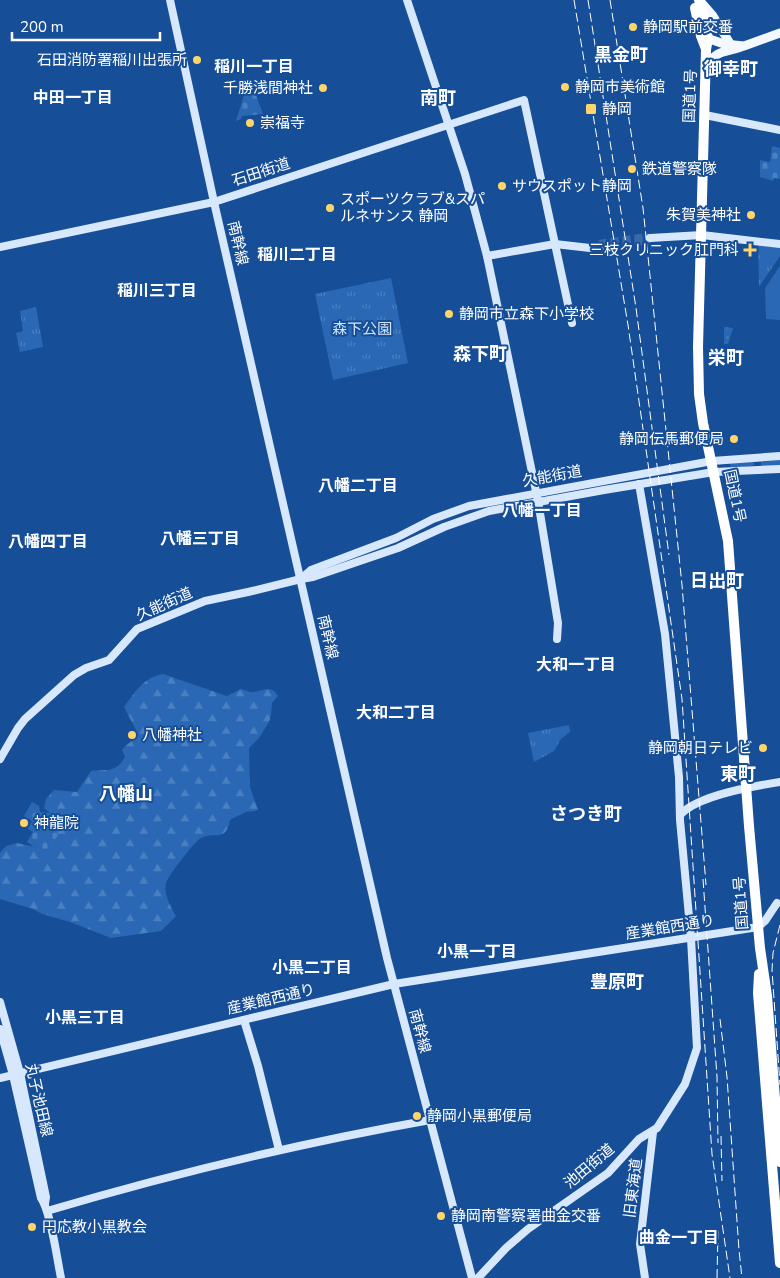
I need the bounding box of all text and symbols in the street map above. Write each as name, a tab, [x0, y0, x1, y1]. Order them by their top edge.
scale bar	[12, 10, 160, 42]
text: 200 m	[20, 17, 64, 37]
place label: 静岡駅前交番	[643, 17, 733, 37]
marker: 静岡駅前交番	[627, 21, 639, 33]
district label: 黒金町	[594, 43, 648, 67]
place label: 石田消防署稲川出張所	[37, 50, 187, 70]
marker: 石田消防署稲川出張所	[191, 54, 203, 66]
district label: 稲川一丁目	[214, 56, 294, 78]
district label: 御幸町	[703, 57, 758, 81]
street label: 国道1号	[679, 69, 701, 123]
place label: 静岡市美術館	[575, 77, 665, 97]
place label: 千勝浅間神社	[223, 78, 313, 98]
marker: 静岡市美術館	[559, 81, 571, 93]
marker: 千勝浅間神社	[317, 82, 329, 94]
district label: 南町	[420, 86, 456, 110]
district label: 中田一丁目	[33, 87, 113, 109]
place label: 静岡	[602, 99, 632, 119]
marker: 静岡	[584, 102, 598, 116]
place label: 崇福寺	[260, 113, 305, 133]
marker: 崇福寺	[244, 117, 256, 129]
street label: 石田街道	[229, 153, 293, 191]
place label: 鉄道警察隊	[642, 159, 717, 179]
marker: 鉄道警察隊	[626, 163, 638, 175]
place label: サウスポット静岡	[512, 176, 632, 196]
marker: サウスポット静岡	[496, 180, 508, 192]
place label: スポーツクラブ&スパ ルネサンス 静岡	[340, 189, 485, 226]
marker: スポーツクラブ&スパ ルネサンス 静岡	[324, 202, 336, 214]
place label: 朱賀美神社	[666, 205, 741, 225]
marker: 朱賀美神社	[745, 209, 757, 221]
street label: 南幹線	[223, 219, 253, 267]
place label: 三枝クリニック肛門科	[589, 240, 739, 260]
marker: 三枝クリニック肛門科	[743, 243, 757, 257]
district label: 稲川二丁目	[257, 244, 337, 266]
district label: 稲川三丁目	[117, 280, 197, 302]
place label: 静岡市立森下小学校	[459, 304, 594, 324]
marker: 静岡市立森下小学校	[443, 308, 455, 320]
park label: 森下公園	[332, 319, 392, 339]
district label: 森下町	[453, 342, 507, 366]
district label: 栄町	[708, 346, 744, 370]
place label: 静岡伝馬郵便局	[619, 429, 724, 449]
marker: 静岡伝馬郵便局	[728, 433, 740, 445]
street label: 久能街道	[521, 461, 583, 491]
street label: 国道1号	[720, 468, 750, 524]
district label: 八幡二丁目	[318, 475, 398, 497]
district label: 八幡一丁目	[502, 500, 582, 522]
district label: 八幡三丁目	[160, 528, 240, 550]
district label: 八幡四丁目	[8, 531, 88, 553]
district label: 日出町	[690, 569, 744, 593]
street label: 久能街道	[133, 583, 195, 625]
street label: 南幹線	[313, 613, 343, 661]
district label: 大和一丁目	[536, 654, 616, 676]
district label: 大和二丁目	[356, 702, 436, 724]
place label: 八幡神社	[142, 725, 202, 745]
marker: 八幡神社	[126, 729, 138, 741]
place label: 静岡朝日テレビ	[648, 738, 753, 758]
marker: 静岡朝日テレビ	[757, 742, 769, 754]
district label: 東町	[720, 762, 756, 786]
district label: 八幡山	[99, 782, 153, 806]
district label: さつき町	[550, 802, 622, 826]
place label: 神龍院	[34, 813, 79, 833]
marker: 神龍院	[18, 817, 30, 829]
street label: 国道1号	[729, 875, 753, 931]
street label: 産業館西通り	[624, 910, 716, 944]
district label: 小黒一丁目	[437, 941, 517, 963]
district label: 小黒二丁目	[272, 957, 352, 979]
district label: 豊原町	[590, 970, 644, 994]
street label: 産業館西通り	[225, 979, 317, 1019]
district label: 小黒三丁目	[45, 1007, 125, 1029]
street label: 南幹線	[405, 1007, 435, 1055]
street label: 丸子池田線	[21, 1061, 57, 1139]
place label: 静岡小黒郵便局	[427, 1106, 532, 1126]
marker: 静岡小黒郵便局	[411, 1110, 423, 1122]
street label: 池田街道	[560, 1139, 618, 1193]
street label: 旧東海道	[619, 1157, 647, 1219]
place label: 静岡南警察署曲金交番	[451, 1206, 601, 1226]
marker: 静岡南警察署曲金交番	[435, 1210, 447, 1222]
place label: 円応教小黒教会	[42, 1217, 147, 1237]
marker: 円応教小黒教会	[26, 1221, 38, 1233]
district label: 曲金一丁目	[639, 1227, 719, 1249]

